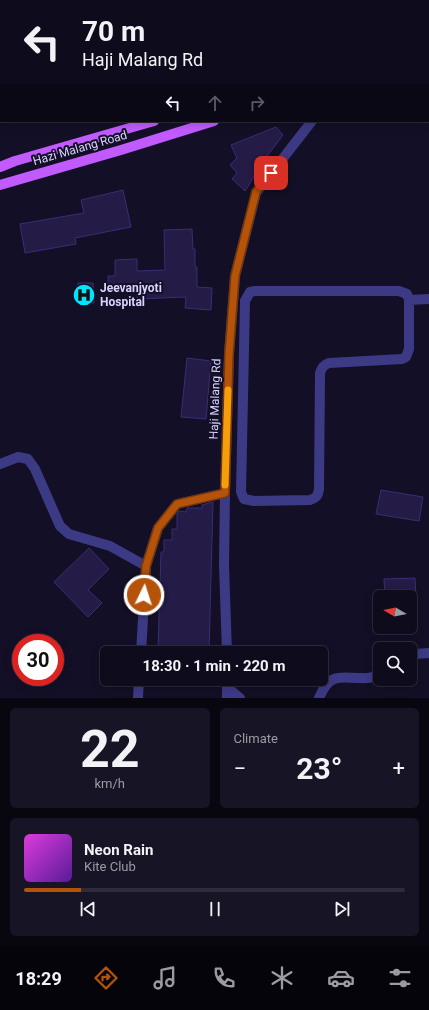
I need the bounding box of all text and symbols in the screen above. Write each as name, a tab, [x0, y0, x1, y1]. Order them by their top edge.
text: 70 m	[82, 15, 145, 48]
icon: left	[16, 16, 68, 68]
text: Haji Malang Rd	[82, 49, 203, 70]
icon: left	[162, 92, 184, 114]
icon: ahead	[204, 92, 226, 114]
icon: right	[246, 92, 268, 114]
street label: Hazi Malang Road	[31, 128, 129, 168]
pin	[254, 156, 288, 190]
icon: arrive	[260, 162, 282, 184]
place label: Jeevanjyoti Hospital	[100, 281, 162, 309]
hospital icon: Jeevanjyoti Hospital	[71, 282, 97, 308]
street label: Haji Malang Rd	[207, 358, 223, 440]
position arrow	[123, 574, 165, 616]
north arrow	[373, 590, 417, 634]
map controls	[373, 590, 417, 686]
speed limit sign: 30	[12, 634, 64, 686]
button: search	[373, 642, 417, 686]
text: 18:30 · 1 min · 220 m	[143, 657, 285, 675]
text: 22	[80, 719, 140, 780]
text: Climate	[234, 731, 278, 746]
text: 23°	[296, 751, 342, 786]
text: −	[234, 756, 246, 781]
text: +	[393, 756, 405, 781]
text: km/h	[94, 776, 125, 791]
text: Neon Rain	[84, 841, 153, 859]
text: Kite Club	[84, 859, 136, 874]
icon: previous	[77, 898, 99, 920]
icon: pause	[204, 898, 226, 920]
icon: next	[331, 898, 353, 920]
icon: directions	[92, 964, 120, 992]
icon: music	[151, 964, 179, 992]
icon: phone	[210, 964, 238, 992]
icon: climate	[268, 964, 296, 992]
icon: car	[327, 964, 355, 992]
icon: filters	[386, 964, 414, 992]
text: 18:29	[15, 968, 62, 989]

